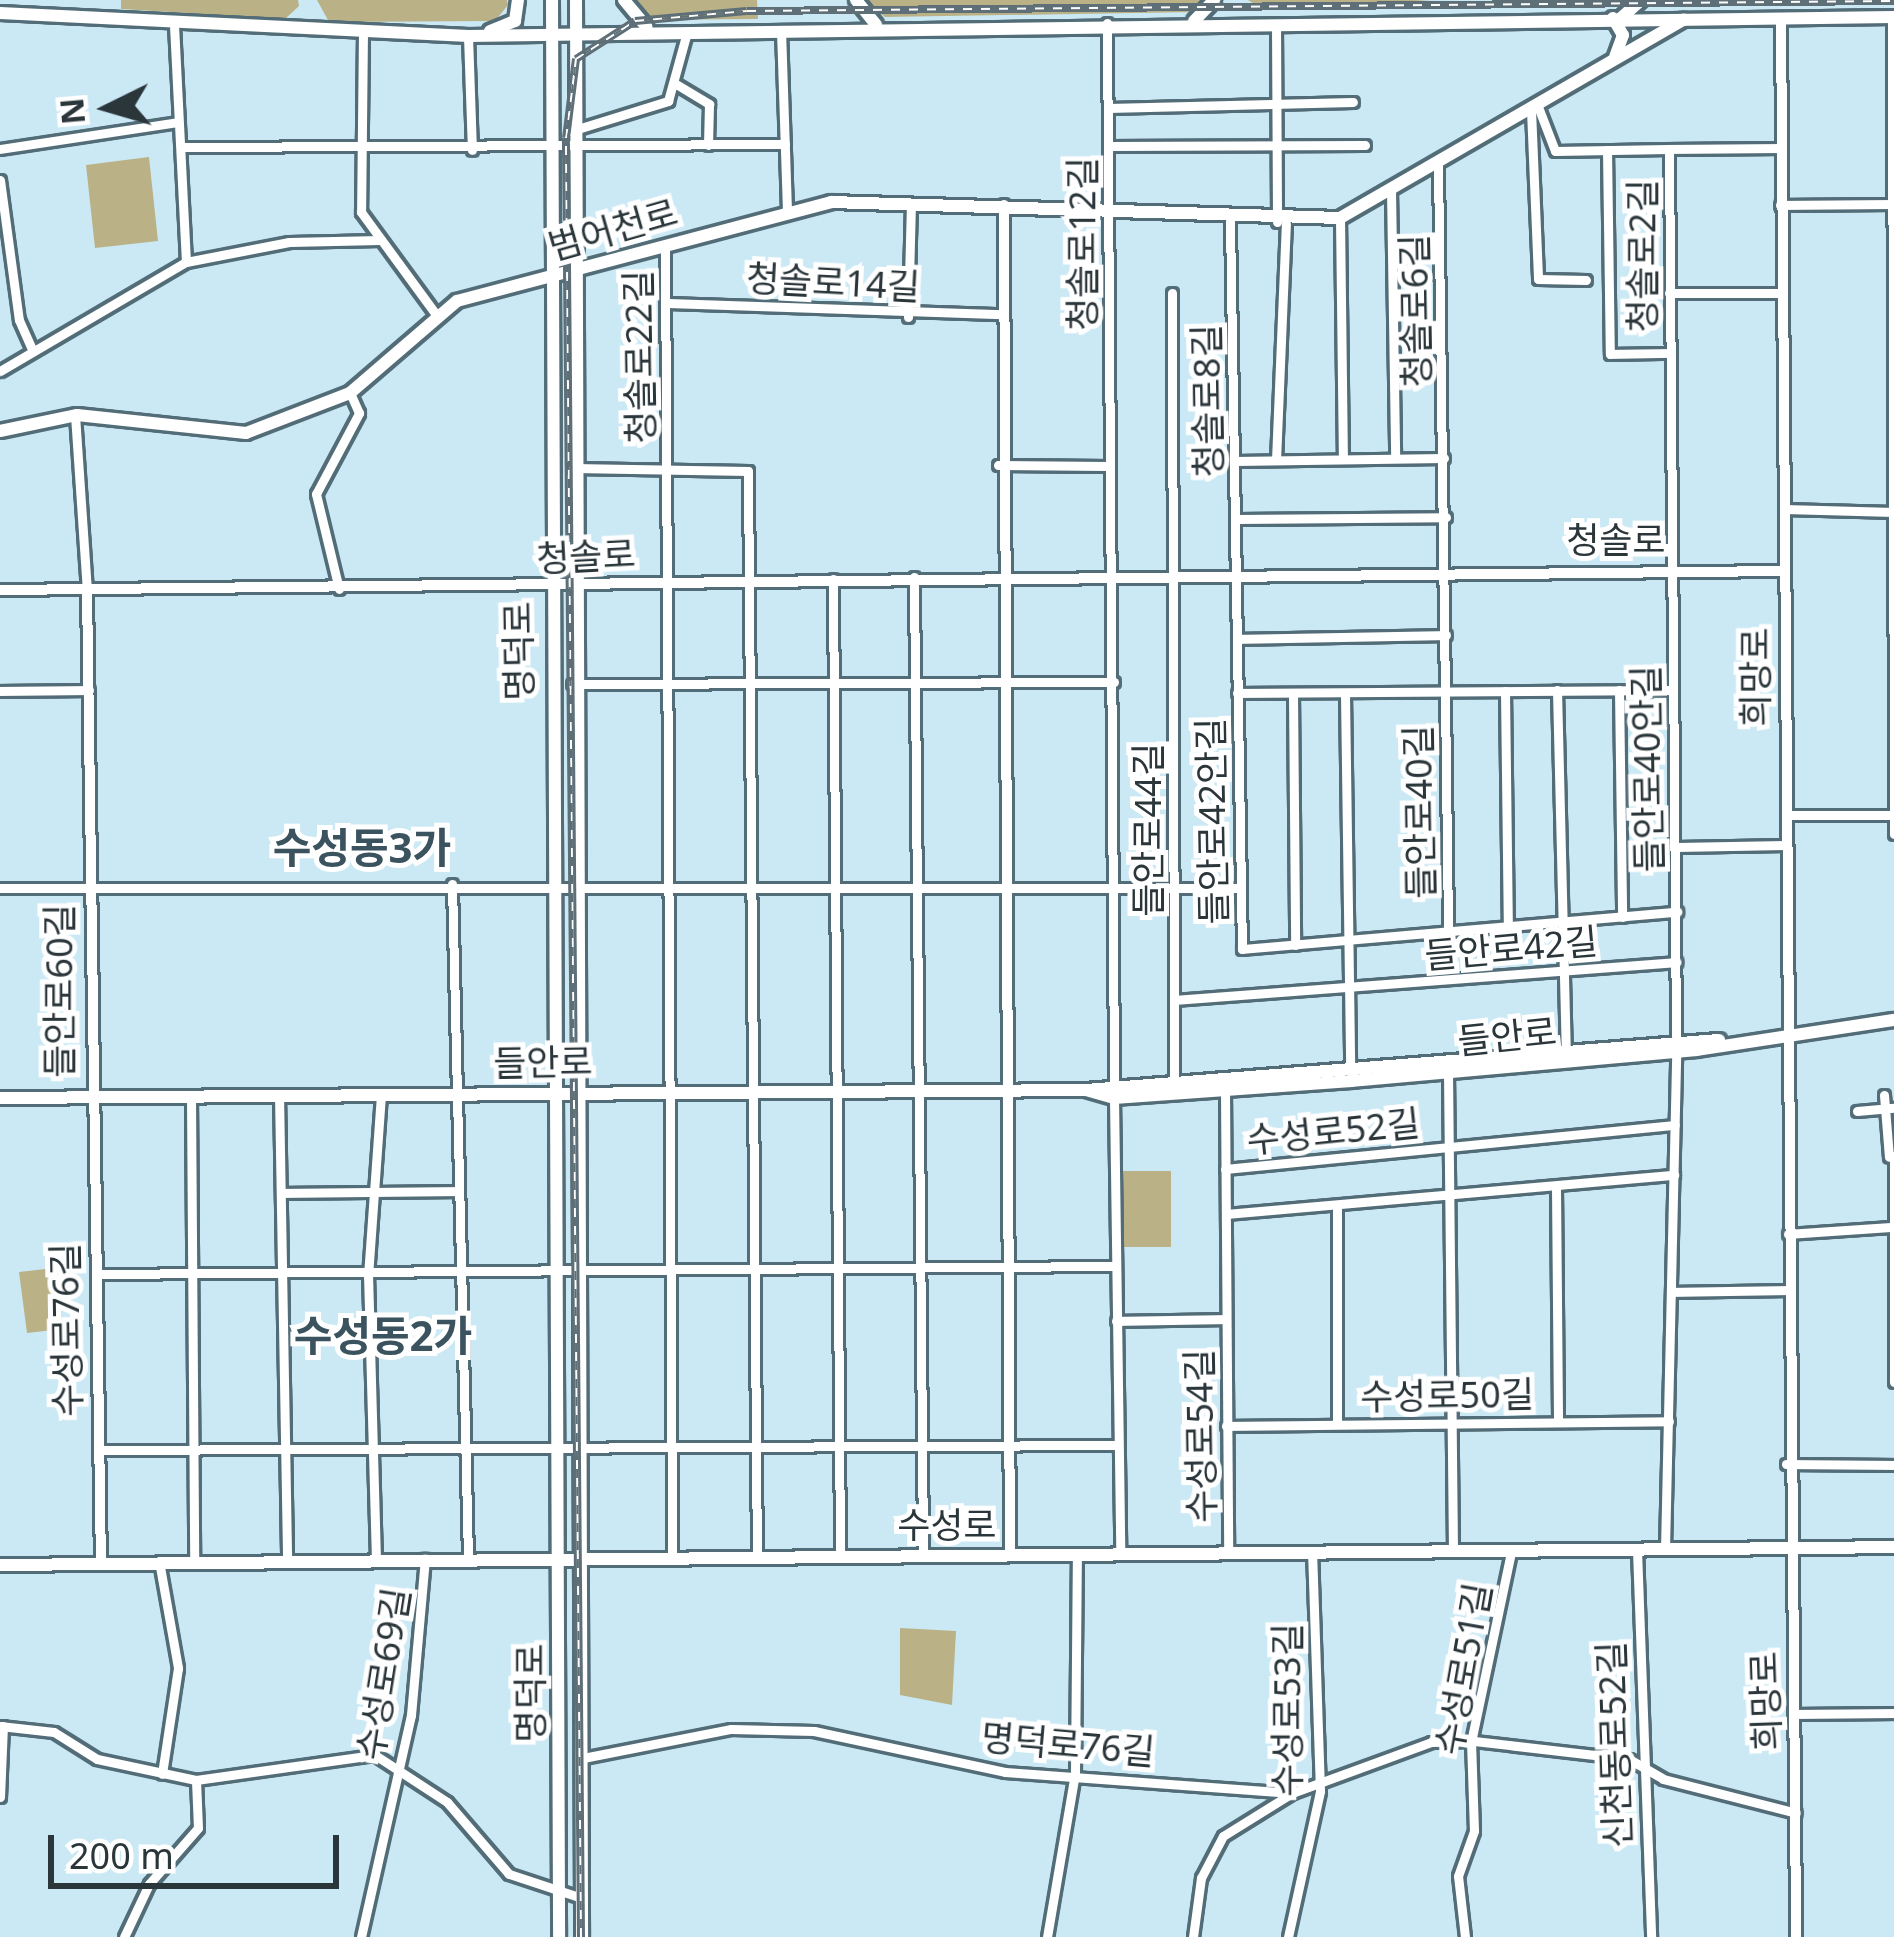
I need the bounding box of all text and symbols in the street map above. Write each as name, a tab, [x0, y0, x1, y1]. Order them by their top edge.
north arrow	[48, 48, 168, 168]
text: N	[48, 96, 95, 127]
street label: 청솔로12길	[1060, 157, 1104, 331]
street label: 청솔로2길	[1620, 179, 1664, 333]
street label: 범어천로	[543, 190, 683, 268]
street label: 청솔로6길	[1392, 234, 1438, 388]
street label: 청솔로14길	[745, 256, 921, 308]
street label: 청솔로22길	[616, 270, 662, 444]
street label: 청솔로8길	[1184, 324, 1230, 478]
street label: 청솔로	[1566, 518, 1666, 562]
street label: 청솔로	[535, 532, 637, 580]
street label: 명덕로	[496, 601, 540, 701]
street label: 희망로	[1733, 627, 1777, 727]
street label: 들안로40안길	[1624, 665, 1670, 873]
street label: 들안로42안길	[1189, 717, 1235, 925]
street label: 들안로40길	[1396, 725, 1442, 899]
street label: 들안로44길	[1126, 743, 1170, 917]
district label: 수성동3가	[273, 822, 451, 872]
street label: 들안로60길	[37, 904, 81, 1078]
street label: 들안로42길	[1423, 919, 1599, 977]
street label: 들안로	[1455, 1009, 1559, 1063]
street label: 들안로	[493, 1040, 593, 1084]
street label: 수성로52길	[1244, 1100, 1422, 1162]
street label: 수성로76길	[43, 1243, 89, 1417]
district label: 수성동2가	[294, 1310, 472, 1360]
street label: 수성로54길	[1177, 1349, 1223, 1523]
street label: 수성로50길	[1360, 1372, 1534, 1418]
street label: 수성로	[897, 1503, 997, 1547]
street label: 수성로51길	[1427, 1580, 1499, 1758]
street label: 수성로69길	[348, 1585, 418, 1763]
street label: 수성로53길	[1265, 1623, 1309, 1797]
street label: 신천동로52길	[1589, 1641, 1639, 1849]
street label: 명덕로	[508, 1643, 552, 1743]
street label: 희망로	[1742, 1651, 1788, 1751]
street label: 명덕로76길	[980, 1715, 1156, 1773]
scale bar	[54, 1811, 345, 1885]
text: 200 m	[69, 1831, 174, 1880]

